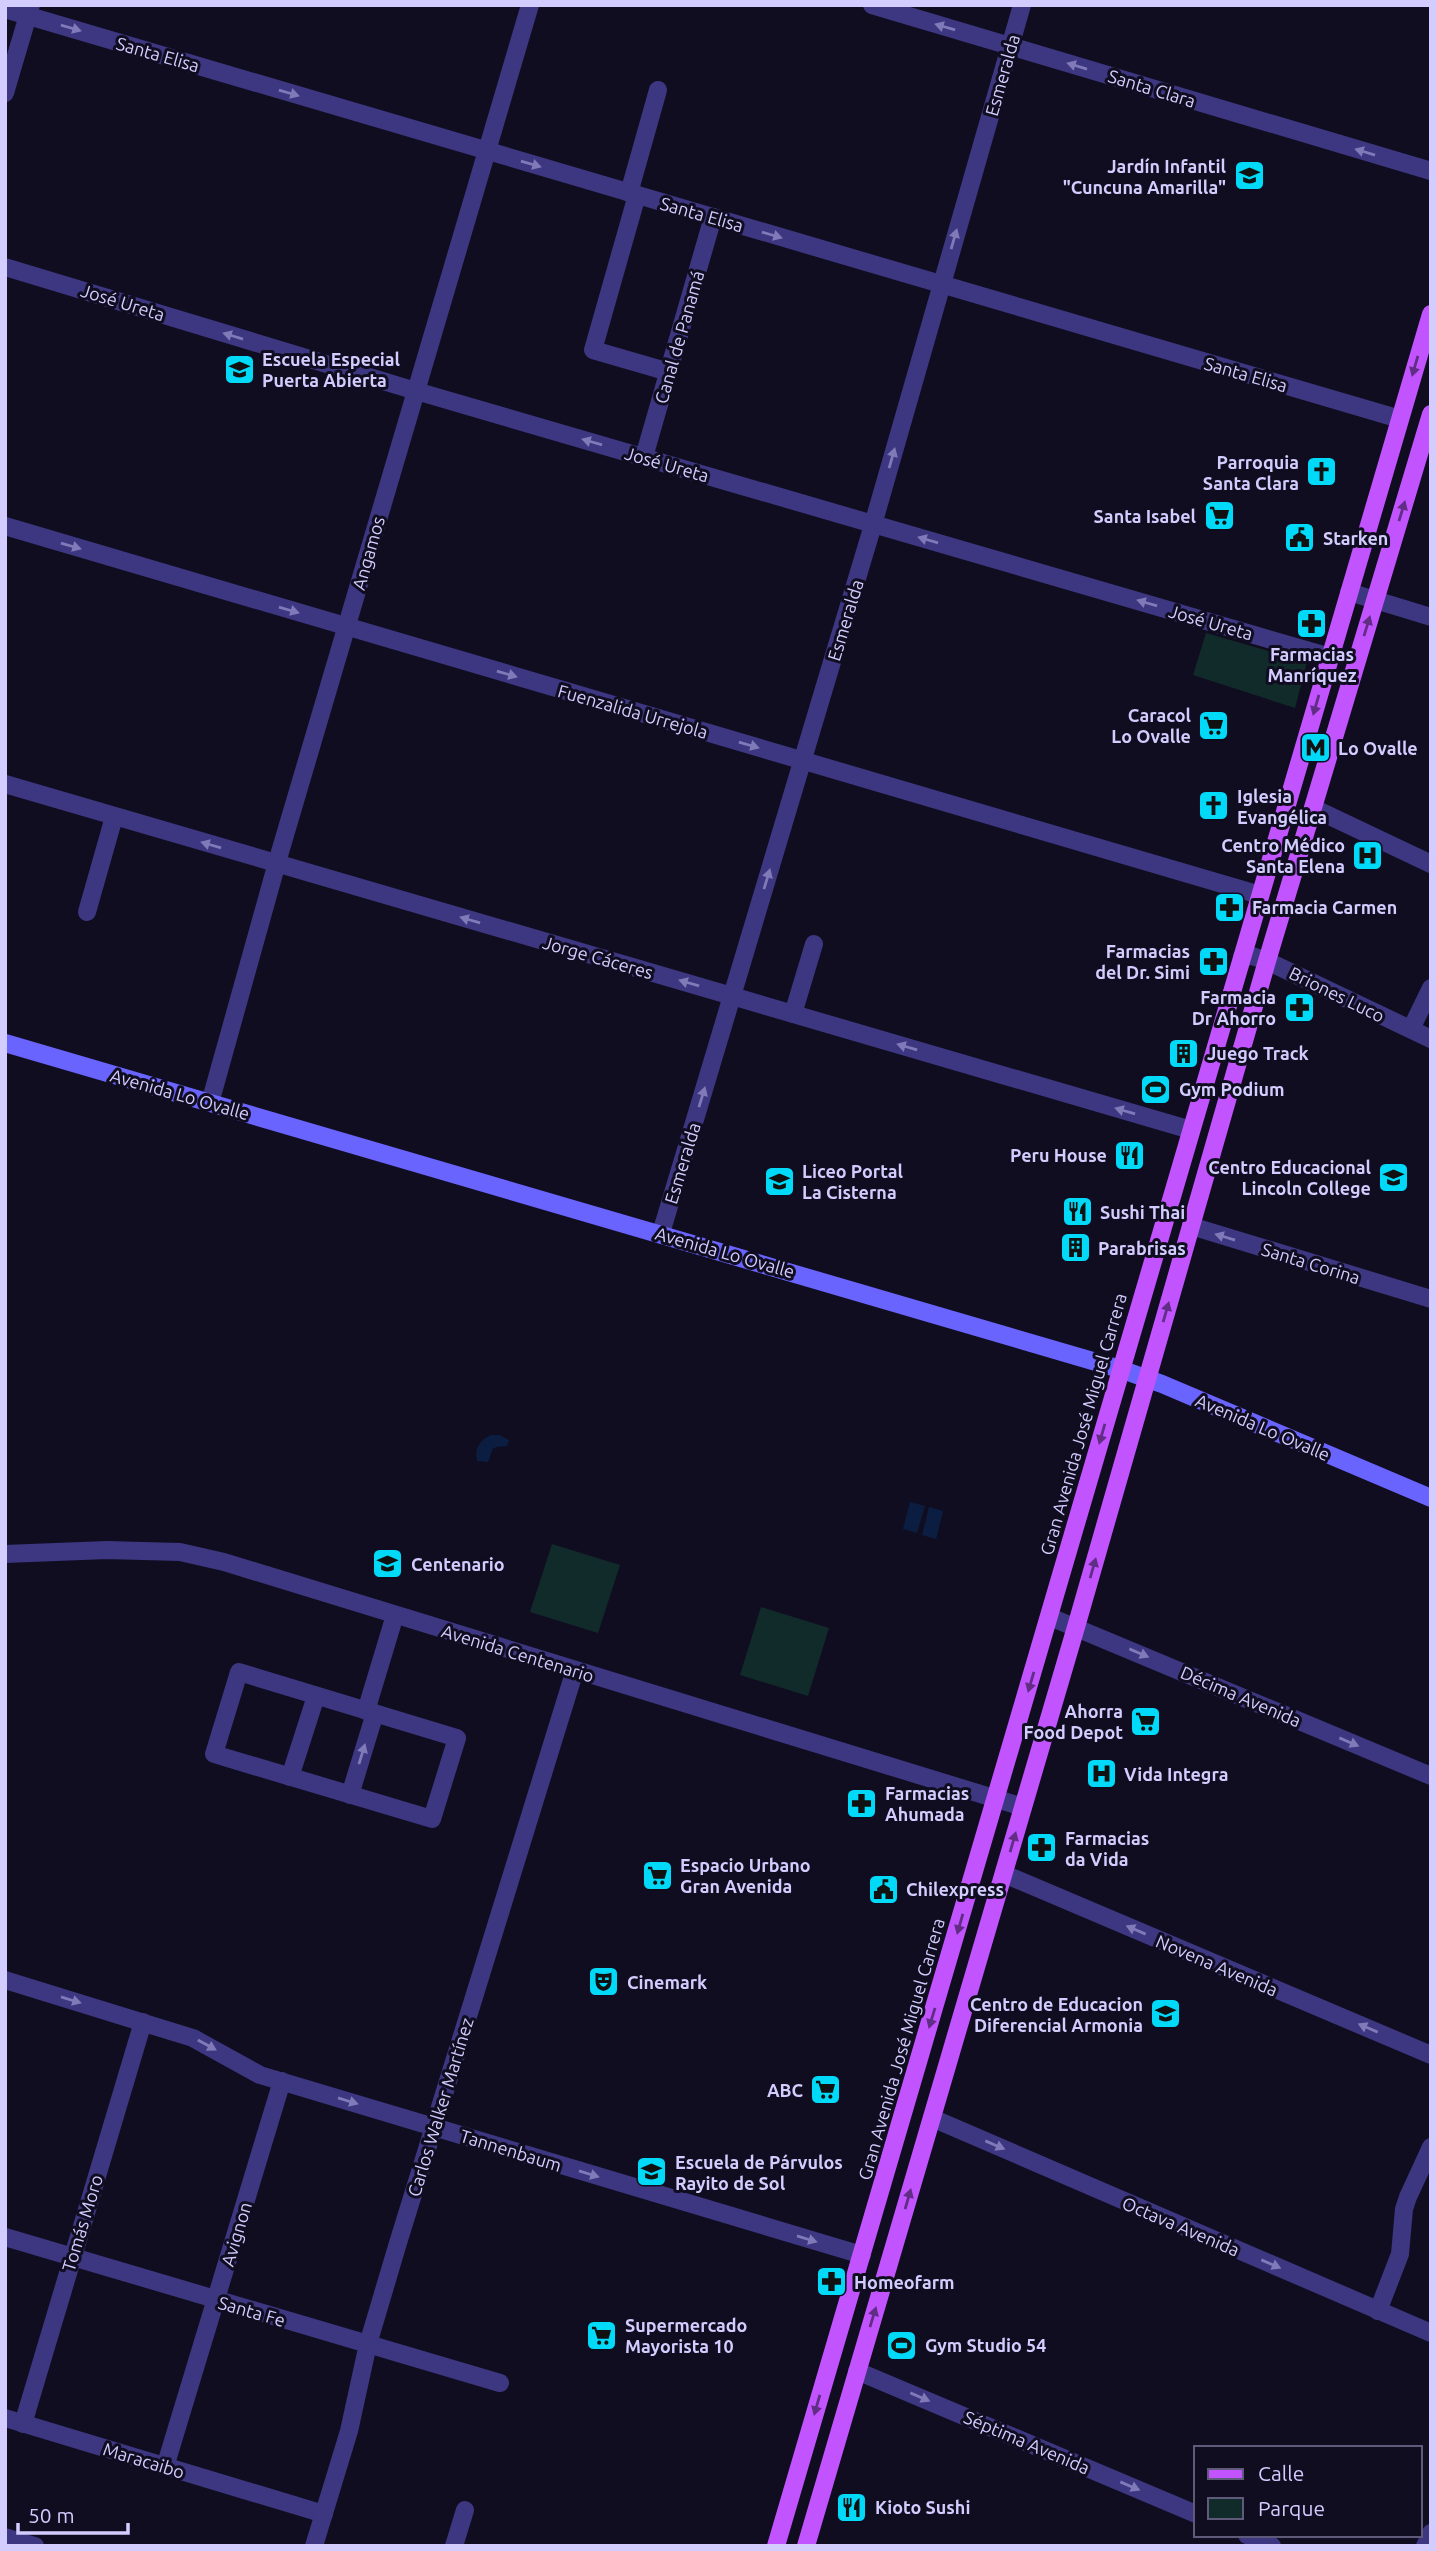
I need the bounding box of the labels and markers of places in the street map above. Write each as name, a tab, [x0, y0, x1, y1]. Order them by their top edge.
place label: Jardín Infantil "Cuncuna Amarilla"	[1063, 156, 1227, 197]
school or university icon: Jardín Infantil "Cuncuna Amarilla"	[1232, 159, 1266, 193]
place label: Escuela Especial Puerta Abierta	[262, 349, 401, 390]
school or university icon: Escuela Especial Puerta Abierta	[222, 352, 256, 386]
place label: Parroquia Santa Clara	[1203, 452, 1299, 493]
church icon: Parroquia Santa Clara	[1305, 455, 1339, 489]
supermarket icon: Santa Isabel	[1202, 499, 1236, 533]
place label: Santa Isabel	[1093, 506, 1197, 526]
public building icon: Starken	[1283, 521, 1317, 555]
place label: Starken	[1323, 528, 1388, 548]
pharmacy icon: Farmacias Manríquez	[1295, 606, 1329, 640]
place label: Farmacias Manríquez	[1267, 644, 1357, 685]
place label: Caracol Lo Ovalle	[1111, 705, 1192, 746]
supermarket icon: Caracol Lo Ovalle	[1197, 708, 1231, 742]
metro station icon: Lo Ovalle	[1298, 731, 1332, 765]
place label: Lo Ovalle	[1338, 738, 1418, 758]
place label: Iglesia Evangélica	[1237, 786, 1327, 827]
church icon: Iglesia Evangélica	[1197, 789, 1231, 823]
place label: Centro Médico Santa Elena	[1221, 835, 1345, 876]
hospital icon: Centro Médico Santa Elena	[1351, 838, 1385, 872]
pharmacy icon: Farmacia Carmen	[1212, 890, 1246, 924]
place label: Farmacia Carmen	[1252, 897, 1397, 917]
place label: Farmacias del Dr. Simi	[1095, 941, 1190, 982]
pharmacy icon: Farmacias del Dr. Simi	[1196, 944, 1230, 978]
place label: Farmacia Dr Ahorro	[1192, 987, 1276, 1028]
pharmacy icon: Farmacia Dr Ahorro	[1282, 990, 1316, 1024]
building icon: Juego Track	[1167, 1036, 1201, 1070]
place label: Juego Track	[1207, 1043, 1309, 1063]
sports icon: Gym Podium	[1139, 1072, 1173, 1106]
place label: Gym Podium	[1179, 1079, 1284, 1099]
restaurant icon: Peru House	[1113, 1138, 1147, 1172]
place label: Peru House	[1010, 1145, 1107, 1165]
place label: Centro Educacional Lincoln College	[1208, 1157, 1372, 1198]
school or university icon: Centro Educacional Lincoln College	[1377, 1160, 1411, 1194]
place label: Liceo Portal La Cisterna	[802, 1161, 903, 1202]
school or university icon: Liceo Portal La Cisterna	[762, 1164, 796, 1198]
restaurant icon: Sushi Thai	[1060, 1195, 1094, 1229]
place label: Sushi Thai	[1100, 1202, 1185, 1222]
building icon: Parabrisas	[1058, 1231, 1092, 1265]
place label: Parabrisas	[1098, 1238, 1186, 1258]
school or university icon: Centenario	[371, 1547, 405, 1581]
place label: Centenario	[411, 1554, 505, 1574]
place label: Ahorra Food Depot	[1023, 1701, 1123, 1742]
supermarket icon: Ahorra Food Depot	[1129, 1704, 1163, 1738]
hospital icon: Vida Integra	[1084, 1757, 1118, 1791]
place label: Vida Integra	[1124, 1764, 1228, 1784]
place label: Farmacias Ahumada	[885, 1783, 969, 1824]
pharmacy icon: Farmacias Ahumada	[845, 1786, 879, 1820]
place label: Farmacias da Vida	[1065, 1828, 1149, 1869]
pharmacy icon: Farmacias da Vida	[1025, 1831, 1059, 1865]
place label: Espacio Urbano Gran Avenida	[680, 1855, 811, 1896]
supermarket icon: Espacio Urbano Gran Avenida	[640, 1858, 674, 1892]
public building icon: Chilexpress	[866, 1872, 900, 1906]
place label: Chilexpress	[906, 1879, 1004, 1899]
theatre icon: Cinemark	[587, 1965, 621, 1999]
place label: Cinemark	[627, 1972, 707, 1992]
place label: Centro de Educacion Diferencial Armonia	[970, 1994, 1143, 2035]
school or university icon: Centro de Educacion Diferencial Armonia	[1149, 1997, 1183, 2031]
supermarket icon: ABC	[809, 2073, 843, 2107]
place label: ABC	[767, 2080, 803, 2100]
place label: Escuela de Párvulos Rayito de Sol	[675, 2152, 843, 2193]
school or university icon: Escuela de Párvulos Rayito de Sol	[635, 2155, 669, 2189]
pharmacy icon: Homeofarm	[814, 2265, 848, 2299]
place label: Homeofarm	[854, 2272, 955, 2292]
place label: Supermercado Mayorista 10	[625, 2315, 747, 2356]
supermarket icon: Supermercado Mayorista 10	[585, 2318, 619, 2352]
sports icon: Gym Studio 54	[885, 2328, 919, 2362]
place label: Gym Studio 54	[925, 2335, 1046, 2355]
restaurant icon: Kioto Sushi	[835, 2490, 869, 2524]
place label: Kioto Sushi	[875, 2497, 970, 2517]

